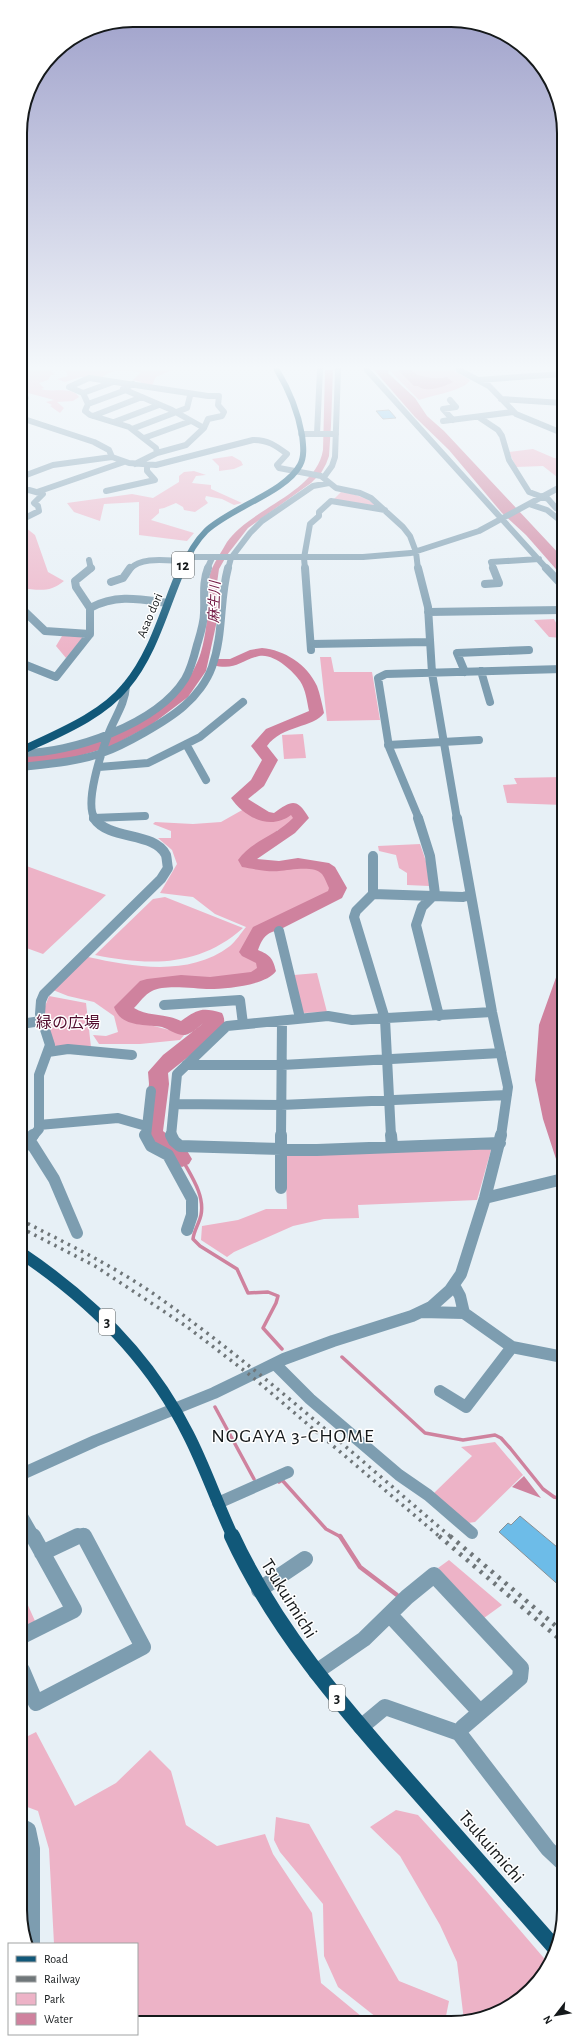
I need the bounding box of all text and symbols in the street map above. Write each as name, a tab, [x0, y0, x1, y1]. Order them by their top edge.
road number: 12	[172, 552, 194, 578]
water label: 麻生川	[206, 579, 223, 623]
street label: Asao dori	[135, 591, 166, 640]
park label: 緑の広場	[36, 1014, 100, 1031]
road number: 3	[99, 1309, 115, 1335]
district label: NOGAYA 3-CHOME	[211, 1426, 375, 1446]
street label: Tsukuimichi	[257, 1556, 320, 1642]
road number: 3	[329, 1685, 345, 1711]
street label: Tsukuimichi	[454, 1807, 527, 1887]
legend	[8, 1943, 138, 2035]
text: Road	[44, 1953, 68, 1965]
text: Railway	[44, 1973, 80, 1986]
text: Park	[44, 1993, 65, 2005]
north arrow	[536, 1995, 576, 2035]
text: Water	[44, 2013, 73, 2025]
text: N	[541, 2014, 555, 2026]

